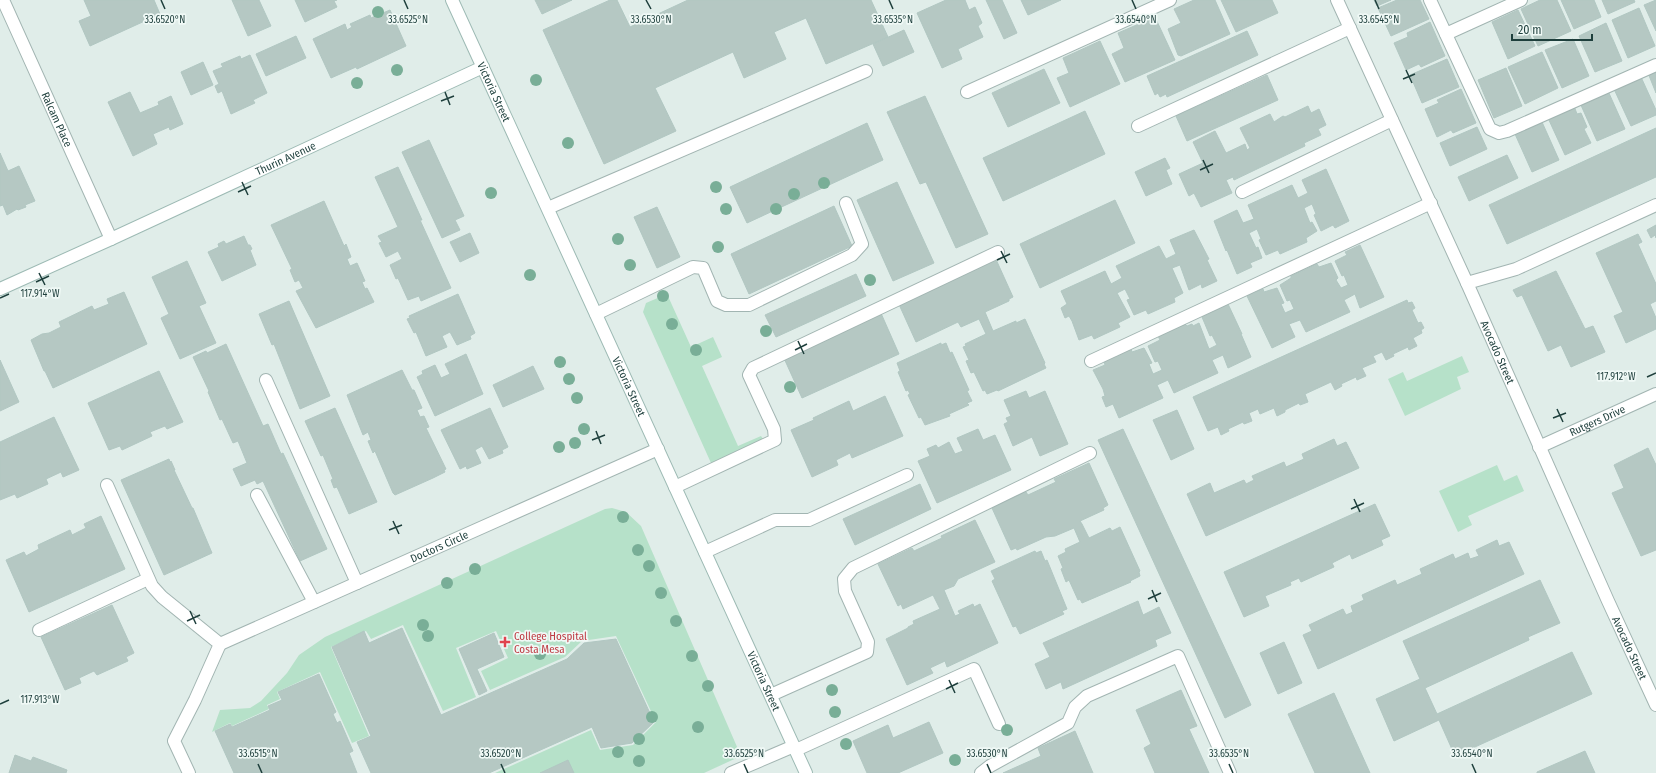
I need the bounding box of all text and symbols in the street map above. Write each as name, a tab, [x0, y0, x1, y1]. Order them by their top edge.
text: 33.6520°N	[145, 14, 185, 26]
text: 33.6525°N	[388, 14, 428, 26]
text: 33.6530°N	[631, 14, 671, 26]
text: 33.6535°N	[873, 14, 913, 26]
text: 33.6540°N	[1115, 14, 1157, 26]
text: 33.6545°N	[1359, 14, 1399, 26]
scale bar	[1512, 16, 1592, 42]
text: 20 m	[1518, 23, 1542, 37]
street label: Victoria Street	[475, 60, 513, 124]
street label: Ralcam Place	[39, 90, 75, 149]
street label: Thurin Avenue	[253, 139, 318, 178]
text: 117.914°W	[20, 288, 60, 300]
street label: Avocado Street	[1478, 318, 1517, 386]
street label: Victoria Street	[610, 355, 648, 419]
text: 117.912°W	[1597, 371, 1636, 383]
street label: Rutgers Drive	[1567, 402, 1627, 439]
street label: Doctors Circle	[408, 528, 470, 565]
street label: Avocado Street	[1610, 614, 1650, 682]
place label: College Hospital Costa Mesa	[514, 630, 587, 656]
marker: College Hospital Costa Mesa	[499, 636, 511, 648]
street label: Victoria Street	[745, 649, 783, 713]
text: 117.913°W	[21, 694, 60, 706]
text: 33.6515°N	[238, 748, 278, 760]
text: 33.6520°N	[481, 748, 521, 760]
text: 33.6525°N	[724, 748, 764, 760]
text: 33.6530°N	[967, 748, 1007, 760]
text: 33.6535°N	[1209, 748, 1249, 760]
text: 33.6540°N	[1451, 748, 1493, 760]

